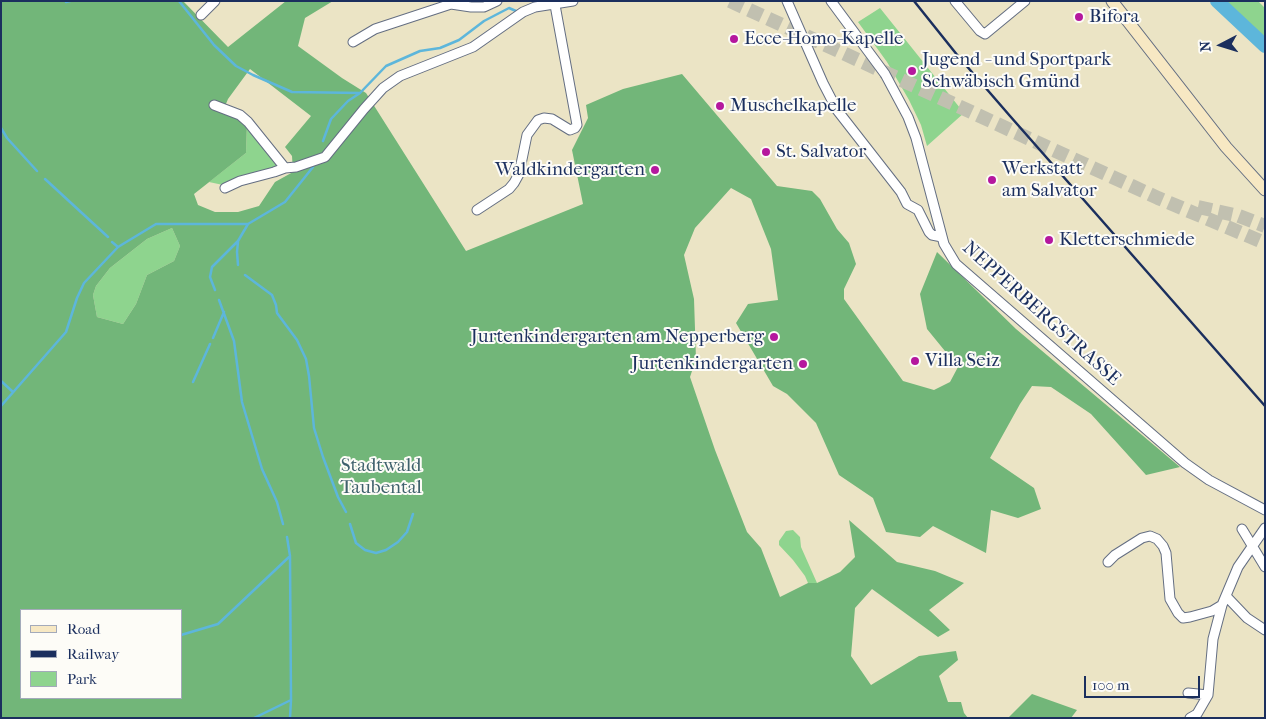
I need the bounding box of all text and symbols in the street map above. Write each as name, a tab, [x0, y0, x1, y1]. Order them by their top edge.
place label: Bifora	[1089, 6, 1139, 28]
marker: Bifora	[1073, 11, 1085, 23]
north arrow	[1196, 20, 1246, 70]
place label: Ecce-Homo-Kapelle	[744, 28, 903, 50]
marker: Ecce-Homo-Kapelle	[728, 33, 740, 45]
text: N	[1197, 40, 1214, 52]
place label: Jugend - und Sportpark Schwäbisch Gmünd	[922, 49, 1111, 93]
marker: Jugend - und Sportpark Schwäbisch Gmünd	[906, 65, 918, 77]
place label: Muschelkapelle	[730, 95, 856, 117]
marker: Muschelkapelle	[714, 100, 726, 112]
place label: St. Salvator	[776, 141, 866, 163]
marker: St. Salvator	[760, 146, 772, 158]
place label: Werkstatt am Salvator	[1002, 158, 1097, 202]
place label: Waldkindergarten	[495, 159, 645, 181]
marker: Waldkindergarten	[649, 164, 661, 176]
marker: Werkstatt am Salvator	[986, 174, 998, 186]
place label: Kletterschmiede	[1059, 229, 1195, 251]
marker: Kletterschmiede	[1043, 234, 1055, 246]
street label: NEPPERBERGSTRASSE	[957, 237, 1125, 391]
place label: Jurtenkindergarten am Nepperberg	[471, 326, 764, 348]
marker: Jurtenkindergarten am Nepperberg	[768, 331, 780, 343]
place label: Villa Seiz	[925, 350, 1000, 372]
place label: Jurtenkindergarten	[632, 353, 793, 375]
marker: Villa Seiz	[909, 355, 921, 367]
marker: Jurtenkindergarten	[797, 358, 809, 370]
park label: Stadtwald Taubental	[340, 455, 422, 499]
legend	[20, 609, 182, 699]
text: Road	[67, 620, 100, 638]
text: Railway	[67, 645, 119, 663]
scale bar	[1086, 666, 1202, 698]
text: Park	[67, 670, 97, 688]
text: 100 m	[1092, 676, 1130, 694]

